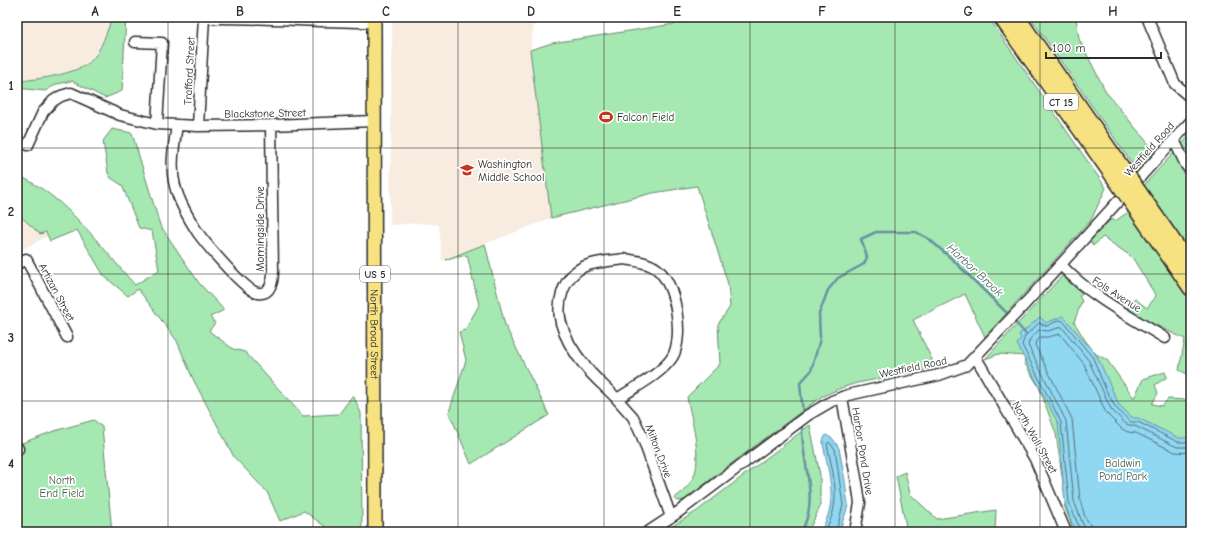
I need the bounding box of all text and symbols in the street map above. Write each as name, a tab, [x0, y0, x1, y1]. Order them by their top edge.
text: A	[91, 4, 99, 19]
text: B	[236, 4, 244, 19]
text: C	[382, 4, 390, 19]
text: D	[527, 4, 535, 19]
text: E	[673, 4, 681, 19]
text: F	[818, 4, 826, 19]
text: G	[963, 4, 973, 19]
text: H	[1108, 4, 1118, 19]
scale bar	[1046, 34, 1161, 60]
street label: Trafford Street	[181, 36, 198, 106]
text: 100 m	[1052, 41, 1085, 55]
text: 1	[8, 78, 14, 93]
road number: CT 15	[1044, 94, 1078, 110]
street label: Blackstone Street	[224, 106, 307, 121]
sports icon: Falcon Field	[598, 109, 614, 125]
place label: Falcon Field	[617, 111, 674, 124]
street label: Westfield Road	[1122, 119, 1177, 179]
place label: Washington Middle School	[478, 158, 544, 184]
school or university icon: Washington Middle School	[459, 162, 475, 178]
street label: Morningside Drive	[254, 186, 267, 272]
text: 2	[8, 204, 14, 219]
water label: Harbor Brook	[944, 240, 1006, 300]
street label: Artizan Street	[36, 261, 78, 324]
road number: US 5	[360, 266, 390, 282]
street label: Fols Avenue	[1090, 274, 1144, 315]
street label: North Broad Street	[368, 289, 381, 380]
text: 3	[8, 330, 14, 345]
street label: Westfield Road	[878, 354, 948, 381]
street label: North Wall Street	[1009, 399, 1060, 476]
street label: Harbor Pond Drive	[849, 406, 876, 496]
street label: Milton Drive	[642, 423, 675, 480]
text: 4	[8, 456, 14, 471]
park label: Baldwin Pond Park	[1099, 457, 1148, 483]
park label: North End Field	[40, 474, 85, 500]

